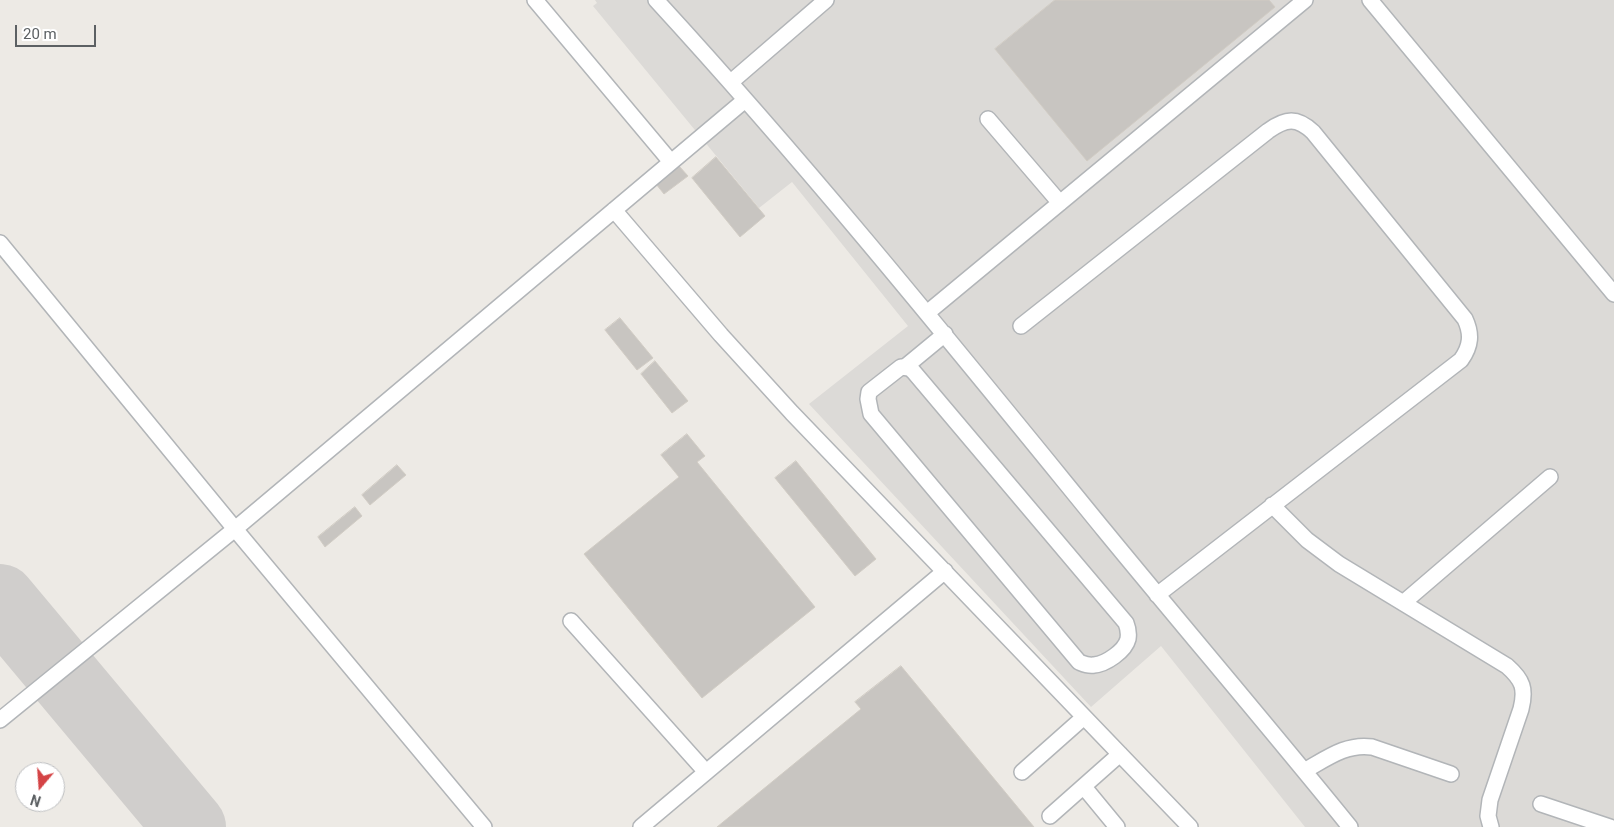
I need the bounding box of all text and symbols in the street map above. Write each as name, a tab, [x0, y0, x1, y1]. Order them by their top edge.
scale bar	[18, 15, 99, 47]
text: 20 m	[23, 25, 57, 43]
north arrow	[15, 762, 65, 812]
text: N	[29, 791, 43, 809]

